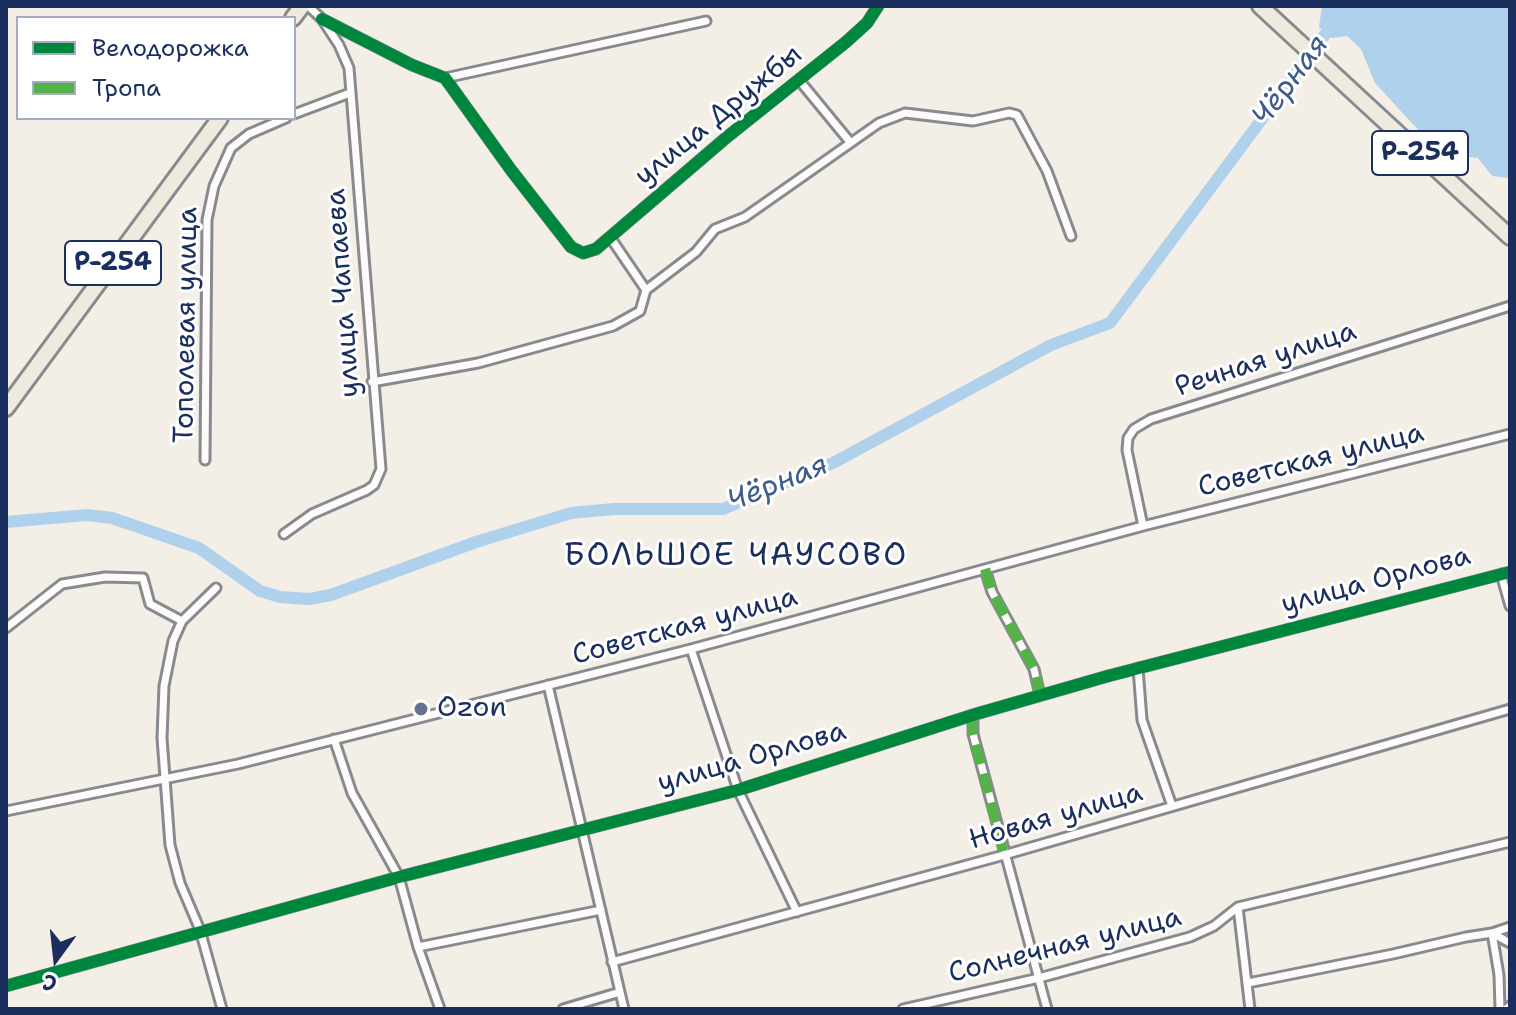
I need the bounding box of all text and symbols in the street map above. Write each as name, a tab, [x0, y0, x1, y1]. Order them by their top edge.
legend	[16, 16, 296, 120]
water label: Чёрная	[1245, 28, 1337, 134]
text: Велодорожка	[92, 32, 249, 64]
street label: улица Дружбы	[629, 38, 809, 194]
text: Тропа	[92, 72, 161, 104]
road number: Р-254	[1372, 131, 1468, 175]
street label: улица Чапаева	[320, 187, 368, 399]
street label: Тополевая улица	[168, 207, 206, 443]
road number: Р-254	[65, 241, 161, 285]
street label: Речная улица	[1171, 315, 1361, 405]
street label: Советская улица	[1195, 417, 1427, 505]
water label: Чёрная	[723, 448, 833, 520]
district label: БОЛЬШОЕ ЧАУСОВО	[564, 538, 908, 576]
street label: улица Орлова	[1278, 540, 1474, 622]
street label: Советская улица	[569, 581, 801, 673]
place label: Ozon	[437, 692, 507, 726]
marker: Ozon	[412, 700, 430, 718]
street label: улица Орлова	[654, 715, 850, 801]
street label: Новая улица	[965, 776, 1147, 858]
street label: Солнечная улица	[945, 901, 1185, 991]
north arrow	[16, 919, 96, 999]
text: С	[39, 967, 60, 998]

